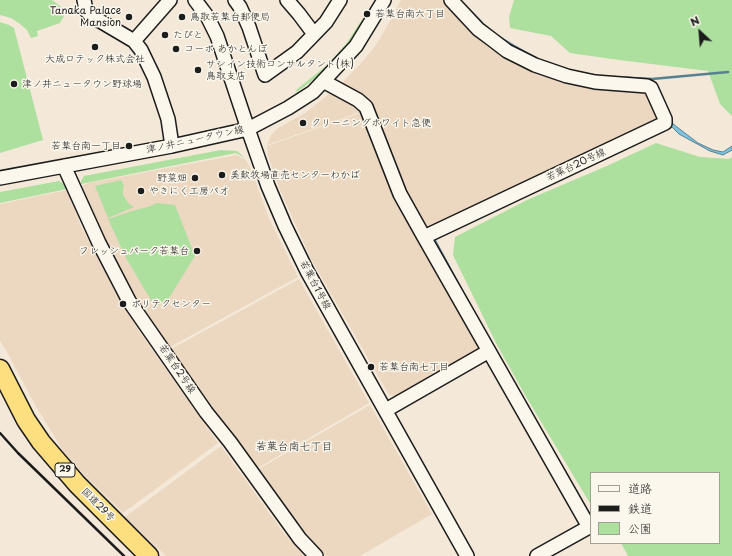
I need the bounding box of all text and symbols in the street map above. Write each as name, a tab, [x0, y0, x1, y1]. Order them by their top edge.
place label: Tanaka Palace Mansion	[50, 5, 121, 28]
place label: 若葉台南六丁目	[375, 8, 445, 20]
marker: 若葉台南六丁目	[362, 9, 372, 19]
place label: 鳥取若葉台郵便局	[190, 11, 270, 23]
text: N	[687, 11, 702, 30]
marker: Tanaka Palace Mansion	[124, 12, 134, 22]
marker: 鳥取若葉台郵便局	[177, 12, 187, 22]
north arrow	[680, 12, 720, 52]
place label: たびと	[173, 29, 203, 41]
marker: たびと	[160, 30, 170, 40]
marker: 大成ロテック株式会社	[90, 42, 100, 52]
place label: コーポ あかとんぼ	[184, 43, 267, 55]
marker: コーポ あかとんぼ	[171, 44, 181, 54]
place label: 大成ロテック株式会社	[45, 53, 145, 65]
place label: サンイン技術コンサルタント(株) 鳥取支店	[206, 58, 354, 82]
marker: サンイン技術コンサルタント(株) 鳥取支店	[193, 65, 203, 75]
place label: 津ノ井ニュータウン野球場	[22, 78, 142, 90]
marker: 津ノ井ニュータウン野球場	[9, 79, 19, 89]
place label: クリーニングホワイト急便	[311, 117, 431, 129]
marker: クリーニングホワイト急便	[298, 118, 308, 128]
street label: 津ノ井ニュータウン線	[145, 124, 245, 156]
place label: 若葉台南一丁目	[51, 140, 121, 152]
marker: 若葉台南一丁目	[124, 141, 134, 151]
street label: 若葉台20号線	[544, 146, 608, 184]
place label: 美歎牧場直売センターわかば	[230, 169, 360, 181]
marker: 美歎牧場直売センターわかば	[217, 170, 227, 180]
place label: 野菜畑	[157, 172, 187, 184]
marker: 野菜畑	[190, 173, 200, 183]
place label: やきにく工房パオ	[149, 185, 229, 197]
marker: やきにく工房パオ	[136, 186, 146, 196]
place label: フレッシュパーク若葉台	[79, 245, 189, 257]
marker: フレッシュパーク若葉台	[192, 246, 202, 256]
street label: 若葉台1号線	[297, 258, 333, 312]
place label: ポリテクセンター	[131, 298, 211, 310]
marker: ポリテクセンター	[118, 299, 128, 309]
street label: 若葉台2号線	[156, 342, 198, 396]
place label: 若葉台南七丁目	[379, 361, 449, 373]
marker: 若葉台南七丁目	[366, 362, 376, 372]
district label: 若葉台南七丁目	[256, 440, 332, 454]
road number: 29	[55, 463, 75, 477]
legend	[590, 472, 720, 544]
text: 道路	[628, 479, 652, 497]
street label: 国道29号	[79, 486, 117, 524]
text: 鉄道	[628, 499, 652, 517]
text: 公園	[628, 519, 652, 537]

